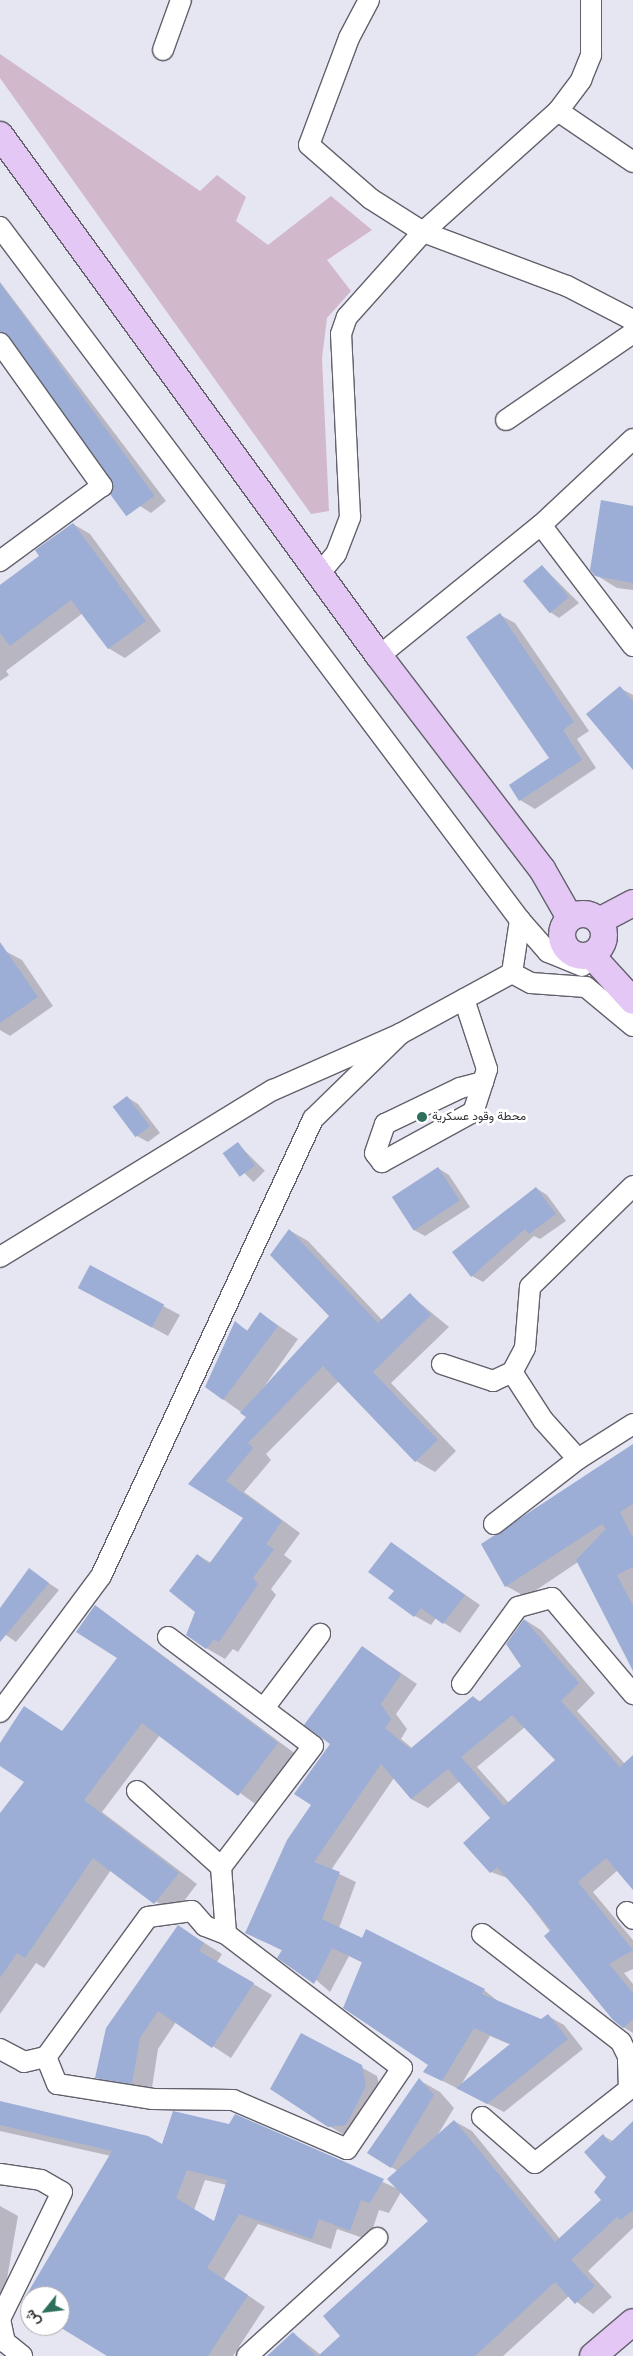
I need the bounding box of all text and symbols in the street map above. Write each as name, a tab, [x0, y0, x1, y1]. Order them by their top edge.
place label: محطة وقود عسكرية	[432, 1110, 526, 1124]
marker: محطة وقود عسكرية	[416, 1111, 428, 1123]
north arrow	[20, 2286, 70, 2336]
text: ش	[21, 2307, 44, 2330]

